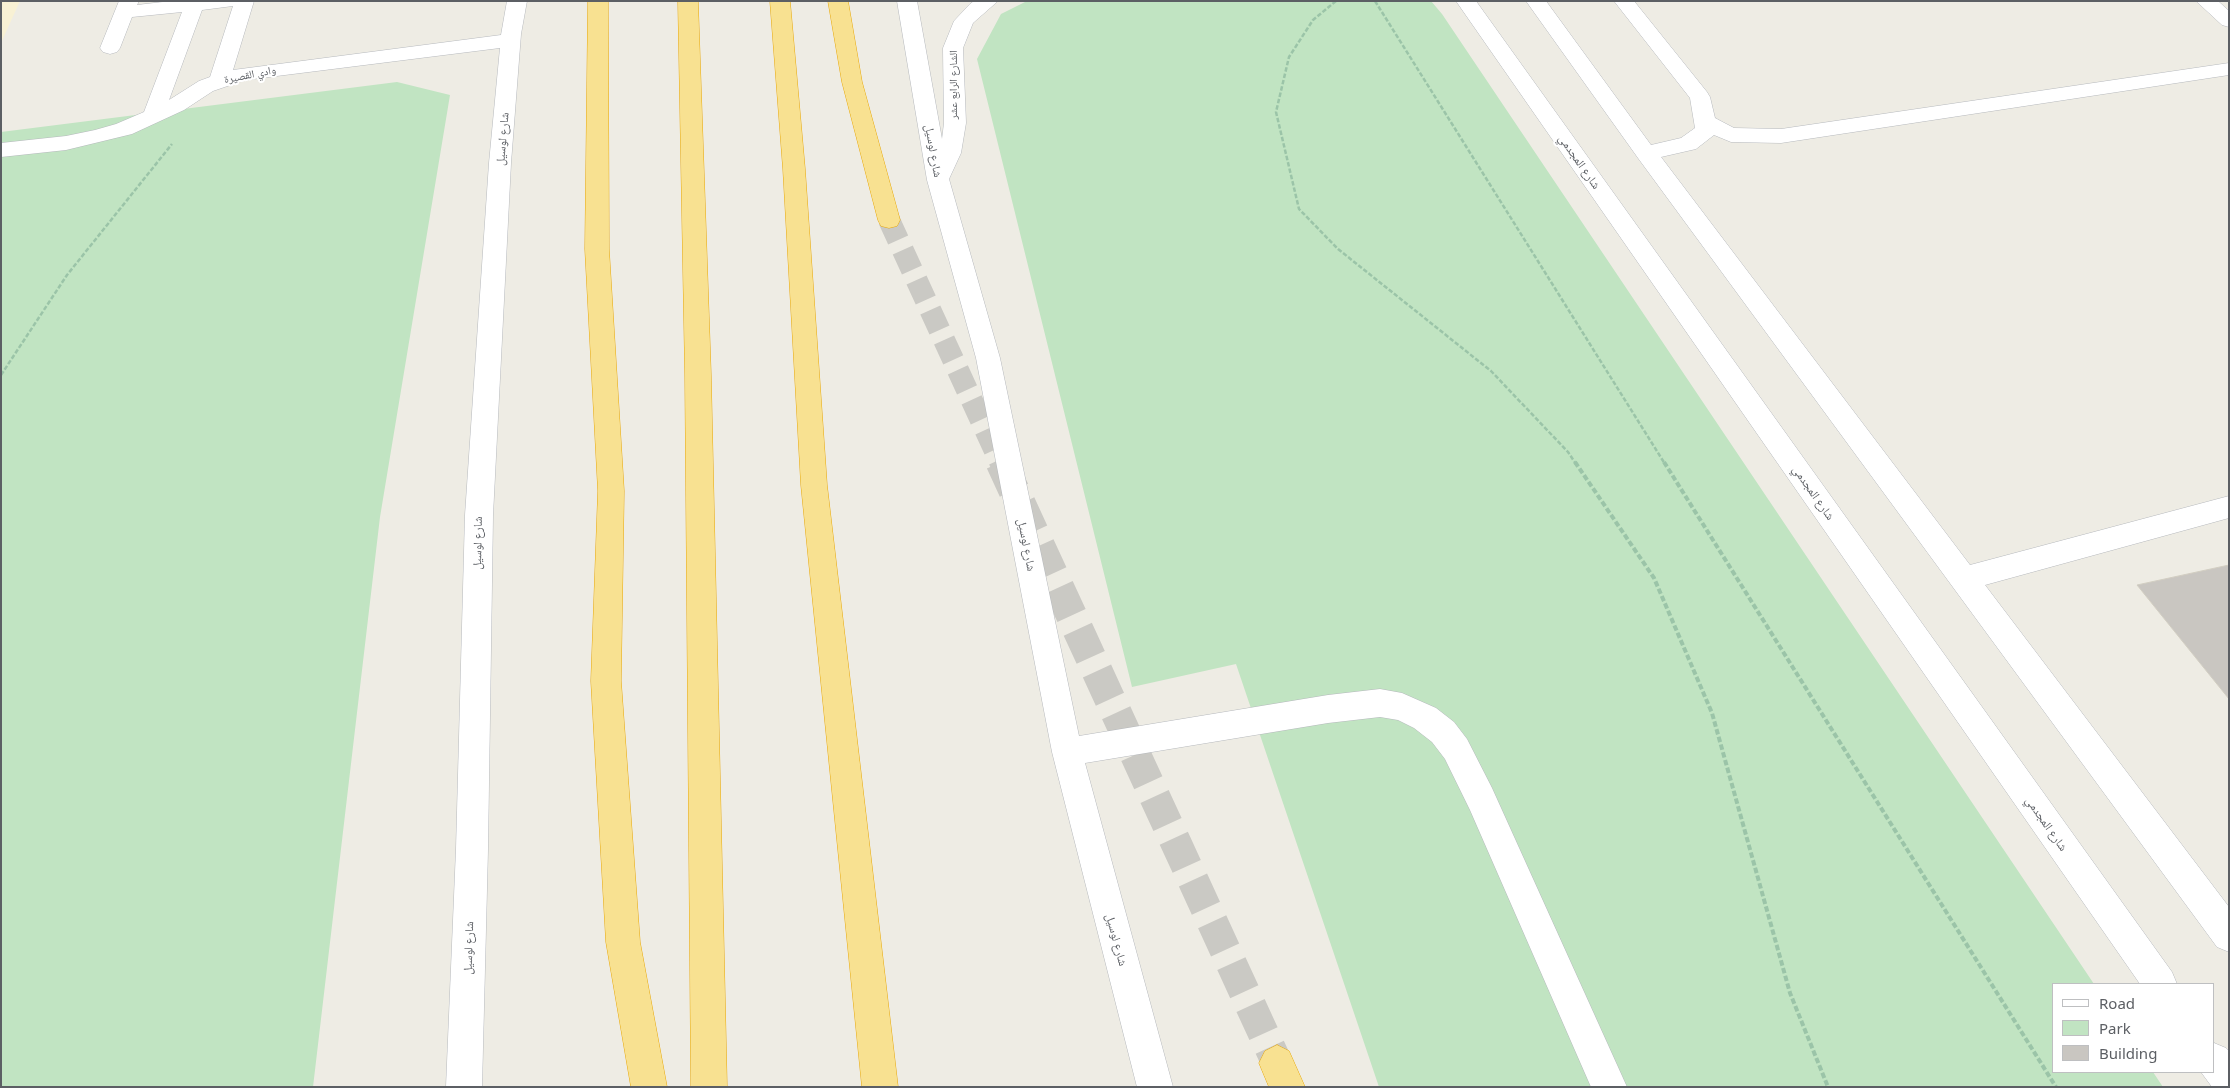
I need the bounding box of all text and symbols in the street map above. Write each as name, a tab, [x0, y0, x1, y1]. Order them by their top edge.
street label: الشارع الرابع عشر	[947, 50, 961, 120]
street label: وادي القصيرة	[223, 63, 277, 87]
street label: شارع لوسيل	[494, 112, 512, 166]
street label: شارع لوسيل	[921, 123, 945, 179]
street label: شارع المجدمي	[1555, 132, 1603, 192]
street label: شارع المجدمي	[1789, 463, 1837, 523]
street label: شارع لوسيل	[470, 516, 486, 570]
street label: شارع لوسيل	[1014, 517, 1038, 573]
street label: شارع المجدمي	[2022, 794, 2070, 854]
street label: شارع لوسيل	[1102, 912, 1130, 968]
street label: شارع لوسيل	[461, 921, 477, 975]
legend	[2052, 983, 2215, 1073]
text: Road	[2099, 993, 2135, 1013]
text: Park	[2099, 1018, 2131, 1038]
text: Building	[2099, 1043, 2157, 1063]

